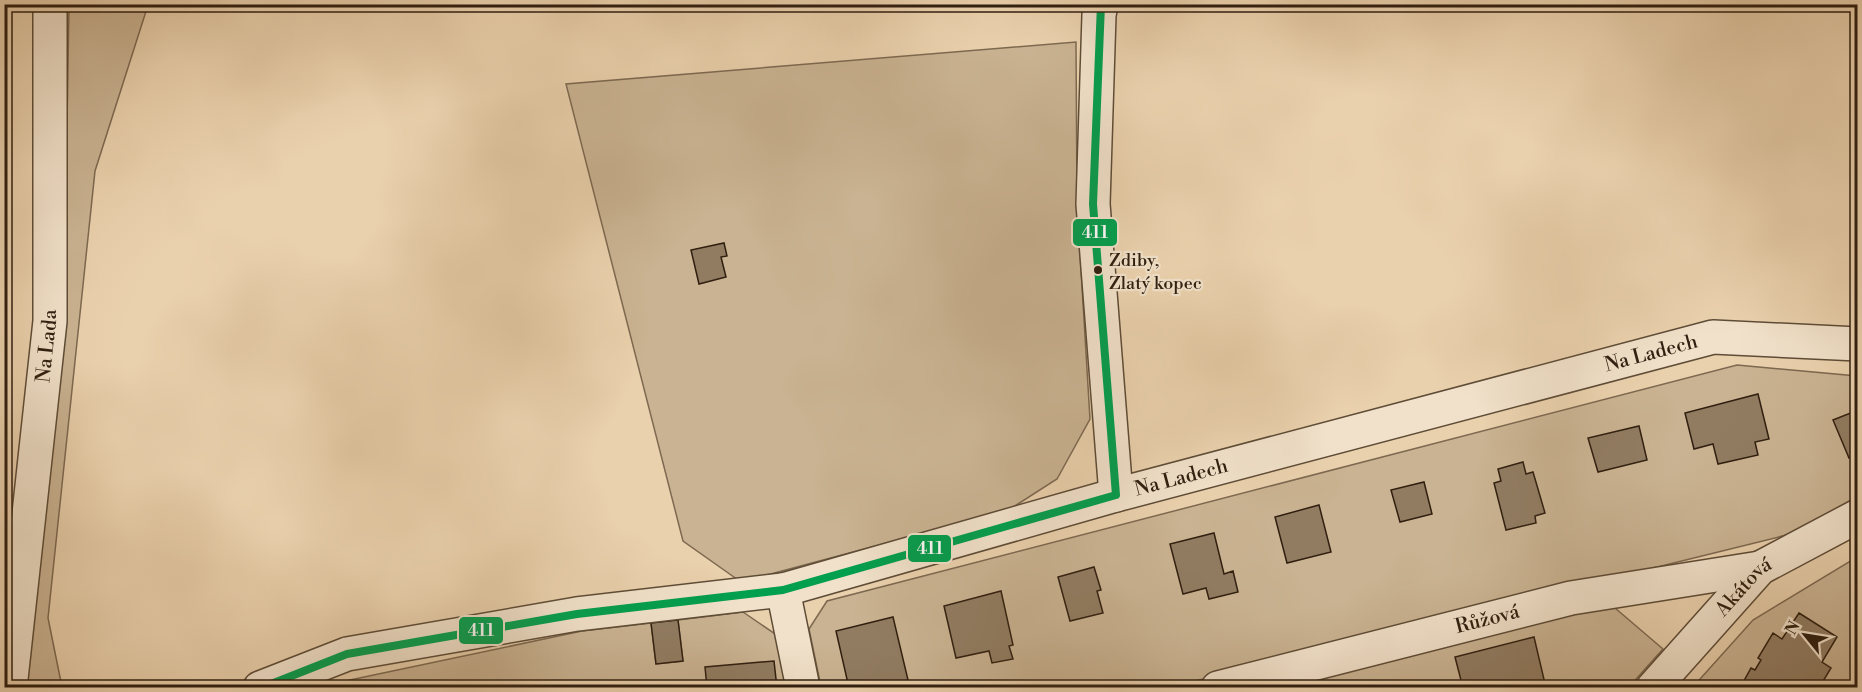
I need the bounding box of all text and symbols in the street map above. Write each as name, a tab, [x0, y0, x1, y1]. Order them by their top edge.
line badge: 411	[1072, 218, 1118, 247]
text: 411	[1082, 223, 1109, 243]
place label: Zdiby, Zlatý kopec	[1109, 249, 1202, 295]
marker: Zdiby, Zlatý kopec	[1092, 264, 1104, 276]
street label: Na Lada	[31, 308, 63, 384]
street label: Na Ladech	[1602, 329, 1700, 378]
street label: Na Ladech	[1132, 453, 1231, 502]
line badge: 411	[907, 534, 952, 563]
text: 411	[917, 539, 944, 559]
street label: Akátová	[1709, 551, 1777, 623]
street label: Růžová	[1452, 599, 1523, 640]
north arrow	[1775, 605, 1835, 665]
line badge: 411	[458, 616, 504, 645]
text: N	[1781, 617, 1805, 638]
text: 411	[468, 621, 495, 641]

